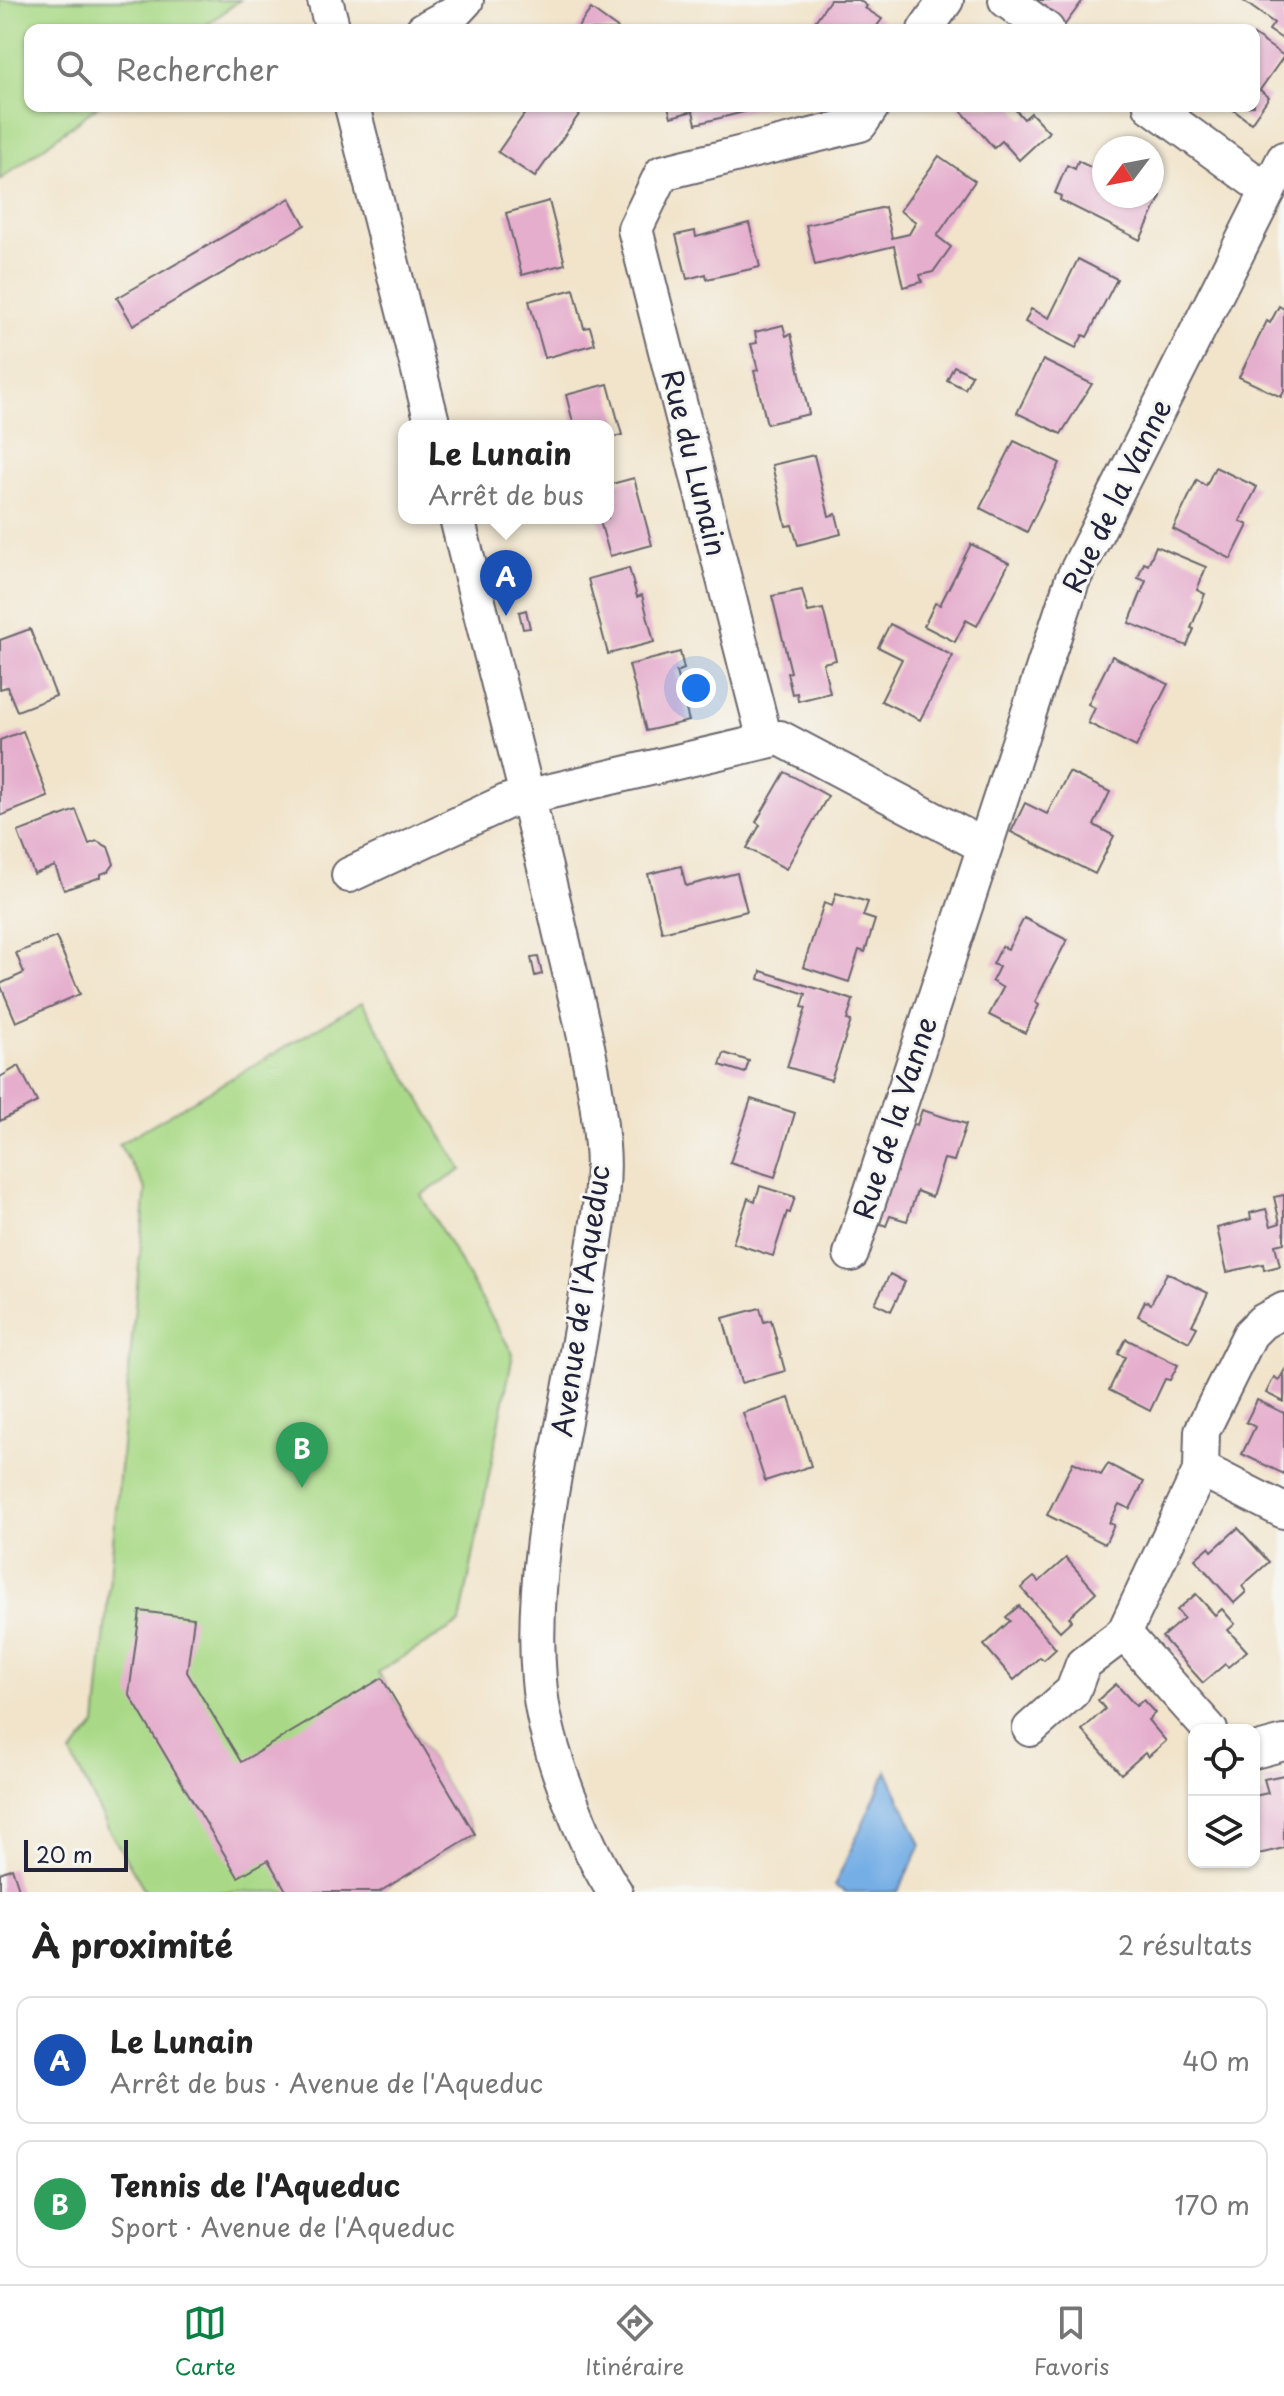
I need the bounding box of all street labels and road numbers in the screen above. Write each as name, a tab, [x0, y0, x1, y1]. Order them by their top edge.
street label: Rue du Lunain	[652, 365, 739, 560]
street label: Rue de la Vanne	[1050, 391, 1181, 600]
street label: Rue de la Vanne	[841, 1010, 947, 1225]
street label: Avenue de l'Aqueduc	[539, 1162, 620, 1439]

